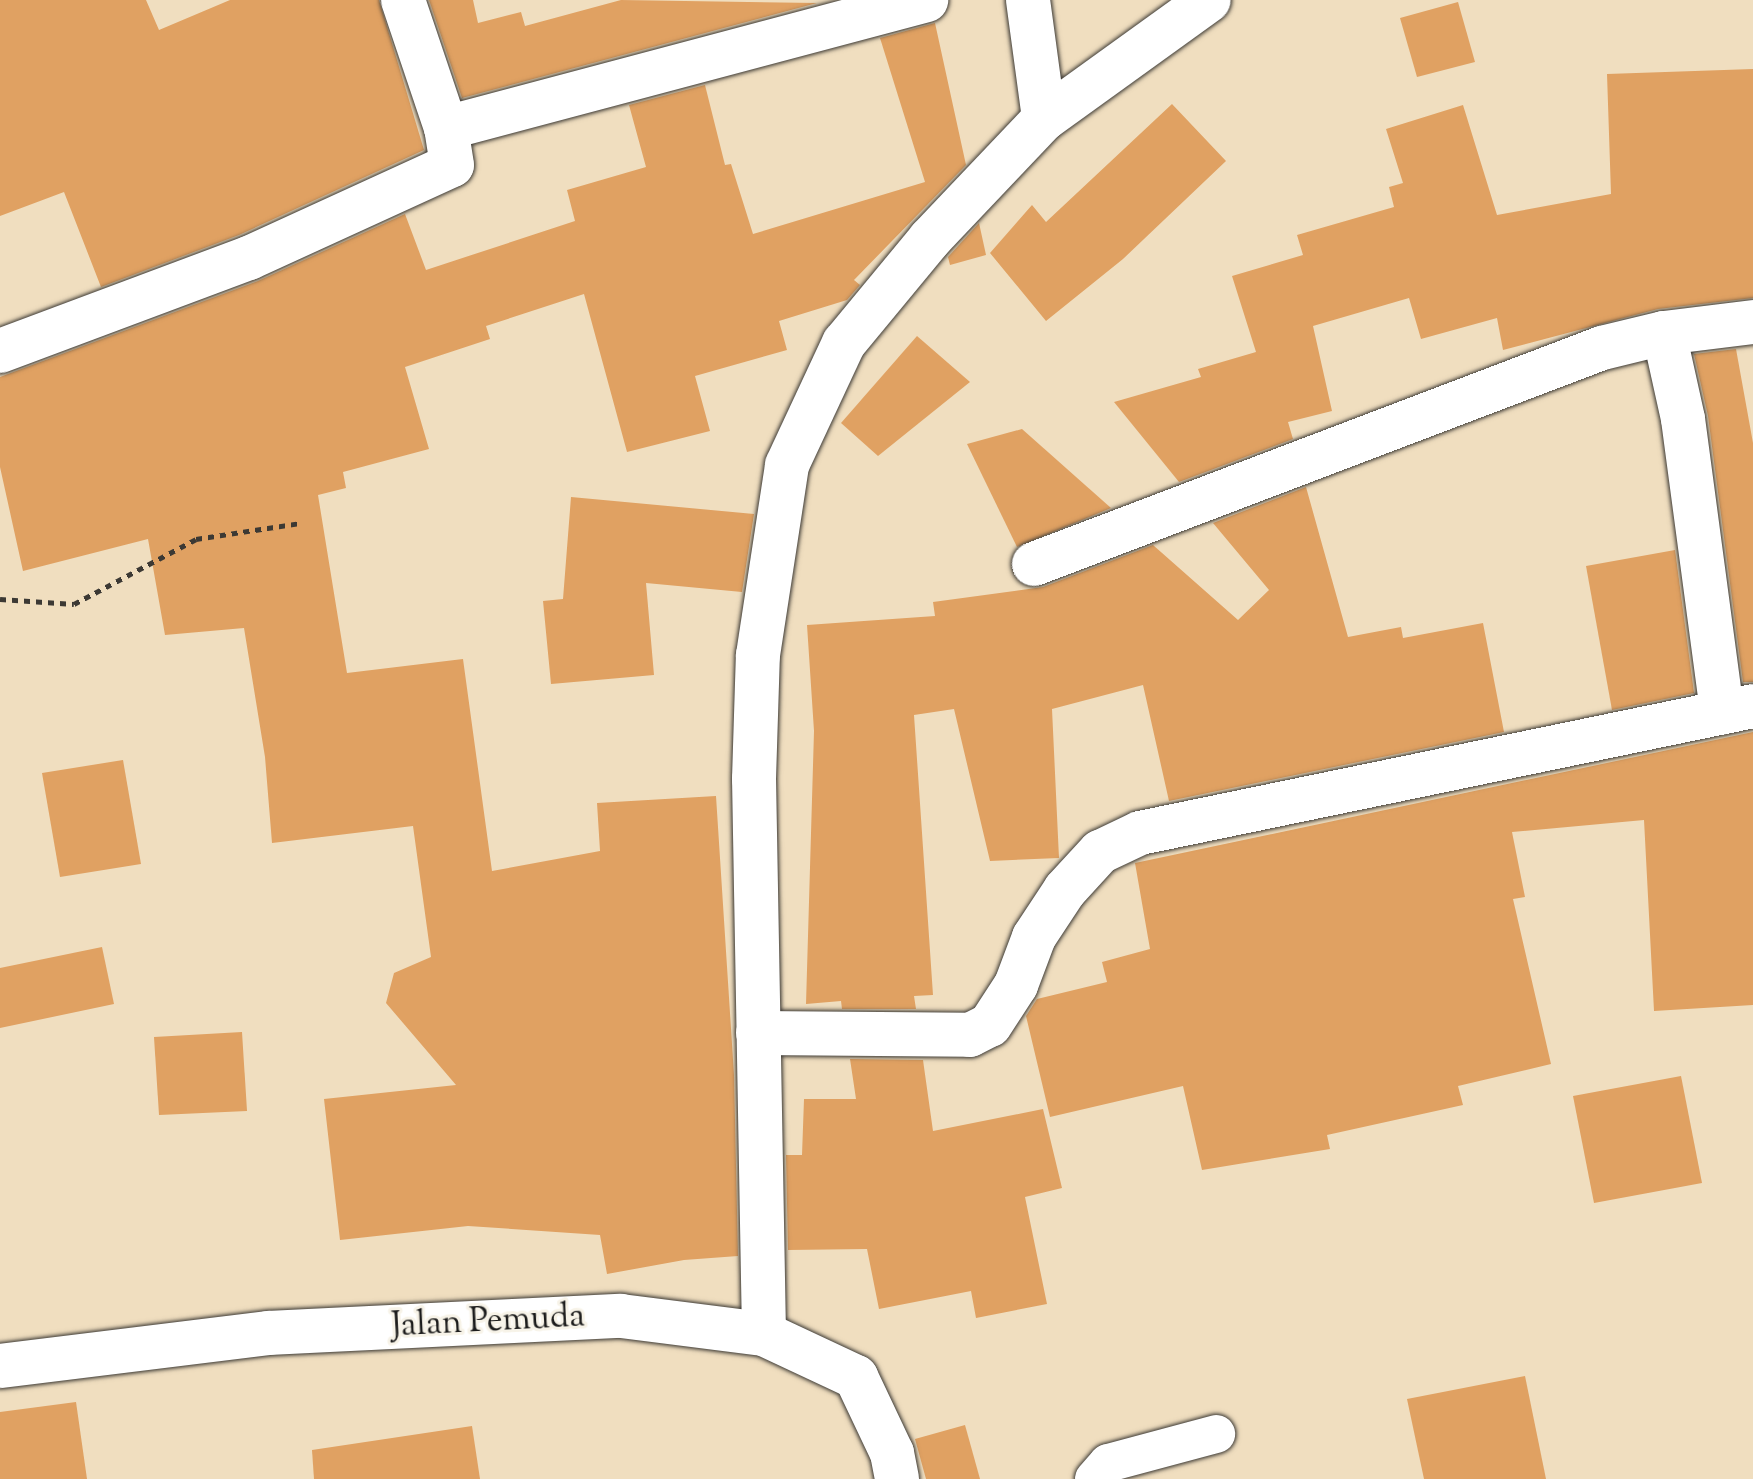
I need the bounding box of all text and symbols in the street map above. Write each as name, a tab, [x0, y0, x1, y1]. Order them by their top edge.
street label: Jalan Pemuda	[390, 1297, 586, 1347]

